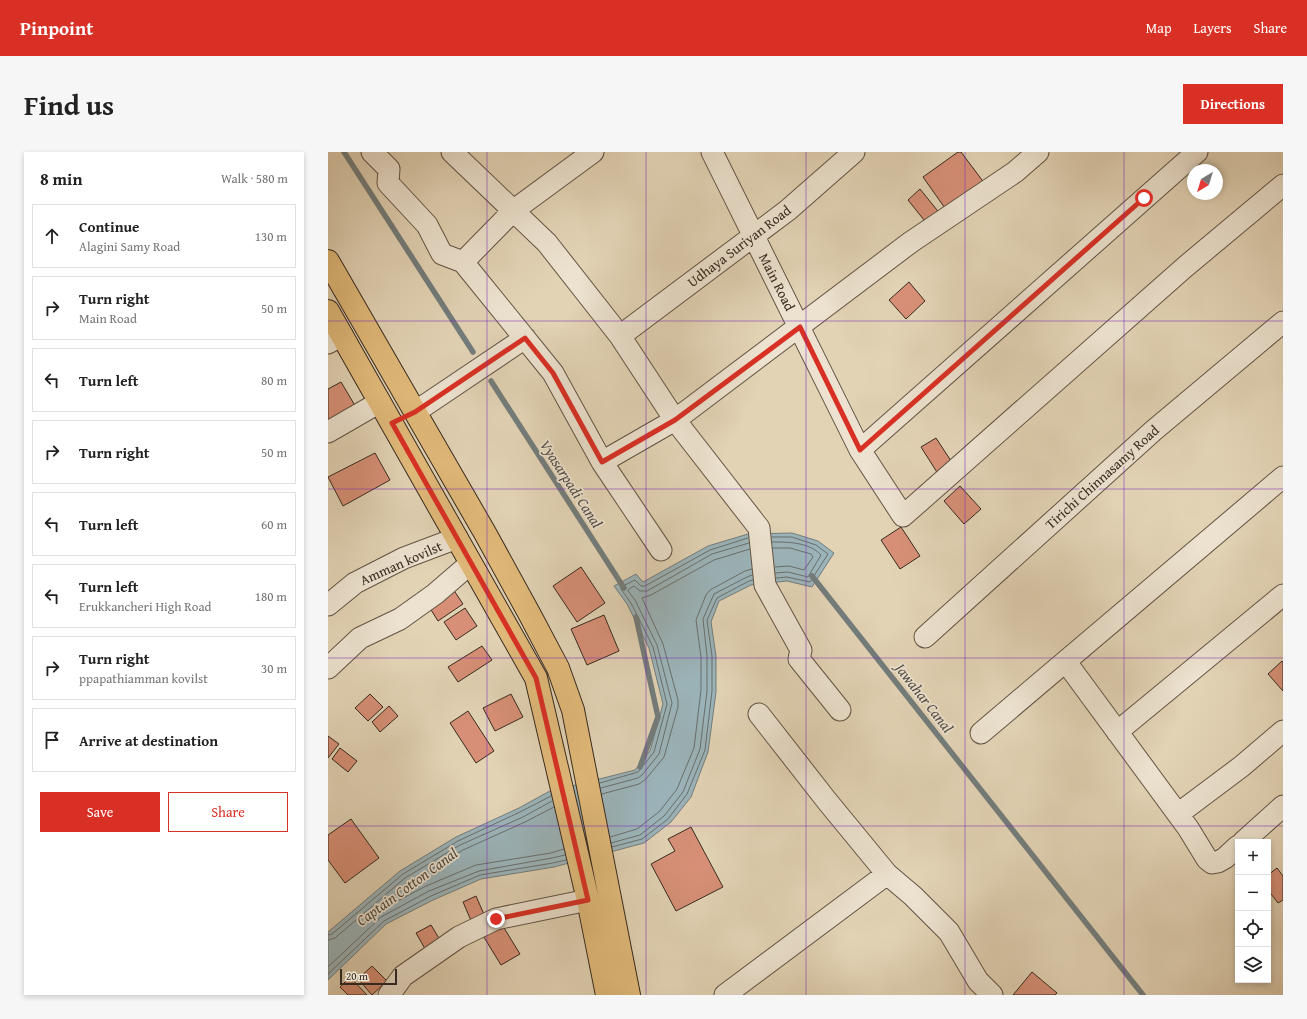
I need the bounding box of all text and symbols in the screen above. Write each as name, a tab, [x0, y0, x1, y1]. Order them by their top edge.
text: Pinpoint	[20, 14, 93, 42]
text: Map	[1146, 18, 1172, 38]
text: Layers	[1194, 18, 1232, 38]
text: Share	[1254, 18, 1287, 38]
text: Find us	[24, 84, 114, 125]
button: Directions	[1183, 84, 1283, 124]
north arrow	[1187, 164, 1223, 200]
text: 8 min	[40, 166, 82, 191]
text: Walk · 580 m	[221, 169, 288, 188]
route start	[1135, 189, 1153, 207]
street label: Udhaya Suriyan Road	[683, 200, 795, 292]
text: Continue	[79, 216, 140, 237]
icon: ahead	[41, 225, 63, 247]
text: 130 m	[255, 227, 287, 246]
text: Alagini Samy Road	[79, 237, 180, 256]
street label: Main Road	[754, 250, 800, 315]
text: Turn right	[79, 288, 150, 309]
icon: right	[41, 297, 63, 319]
text: 50 m	[261, 299, 287, 318]
text: Main Road	[79, 309, 137, 328]
icon: left	[41, 369, 63, 391]
text: Turn left	[79, 370, 138, 391]
text: 80 m	[261, 371, 287, 390]
street label: Tirichi Chinnasamy Road	[1041, 420, 1164, 534]
water label: Vyasarpadi Canal	[535, 436, 608, 532]
icon: right	[41, 441, 63, 463]
text: Turn right	[79, 442, 150, 463]
text: 50 m	[261, 443, 287, 462]
icon: left	[41, 513, 63, 535]
text: Turn left	[79, 514, 138, 535]
text: 60 m	[261, 515, 287, 534]
street label: Amman kovilst	[357, 536, 445, 590]
text: Turn left	[79, 576, 138, 597]
icon: left	[41, 585, 63, 607]
text: 180 m	[255, 587, 287, 606]
text: Erukkancheri High Road	[79, 597, 212, 616]
text: Turn right	[79, 648, 150, 669]
water label: Jawahar Canal	[889, 656, 958, 737]
icon: right	[41, 657, 63, 679]
text: 30 m	[261, 659, 287, 678]
text: ppapathiamman kovilst	[79, 669, 208, 688]
icon: arrive	[41, 729, 63, 751]
text: Arrive at destination	[79, 730, 218, 751]
button: Save	[40, 792, 160, 832]
button: Share	[168, 792, 288, 832]
map controls	[1235, 839, 1271, 983]
button: +	[1235, 839, 1271, 875]
water label: Captain Cotton Canal	[352, 843, 462, 930]
button: −	[1235, 875, 1271, 911]
route end	[487, 910, 505, 928]
button: locate	[1235, 911, 1271, 947]
button: layers	[1235, 947, 1271, 983]
scale bar	[340, 967, 397, 986]
text: 20 m	[346, 968, 368, 984]

